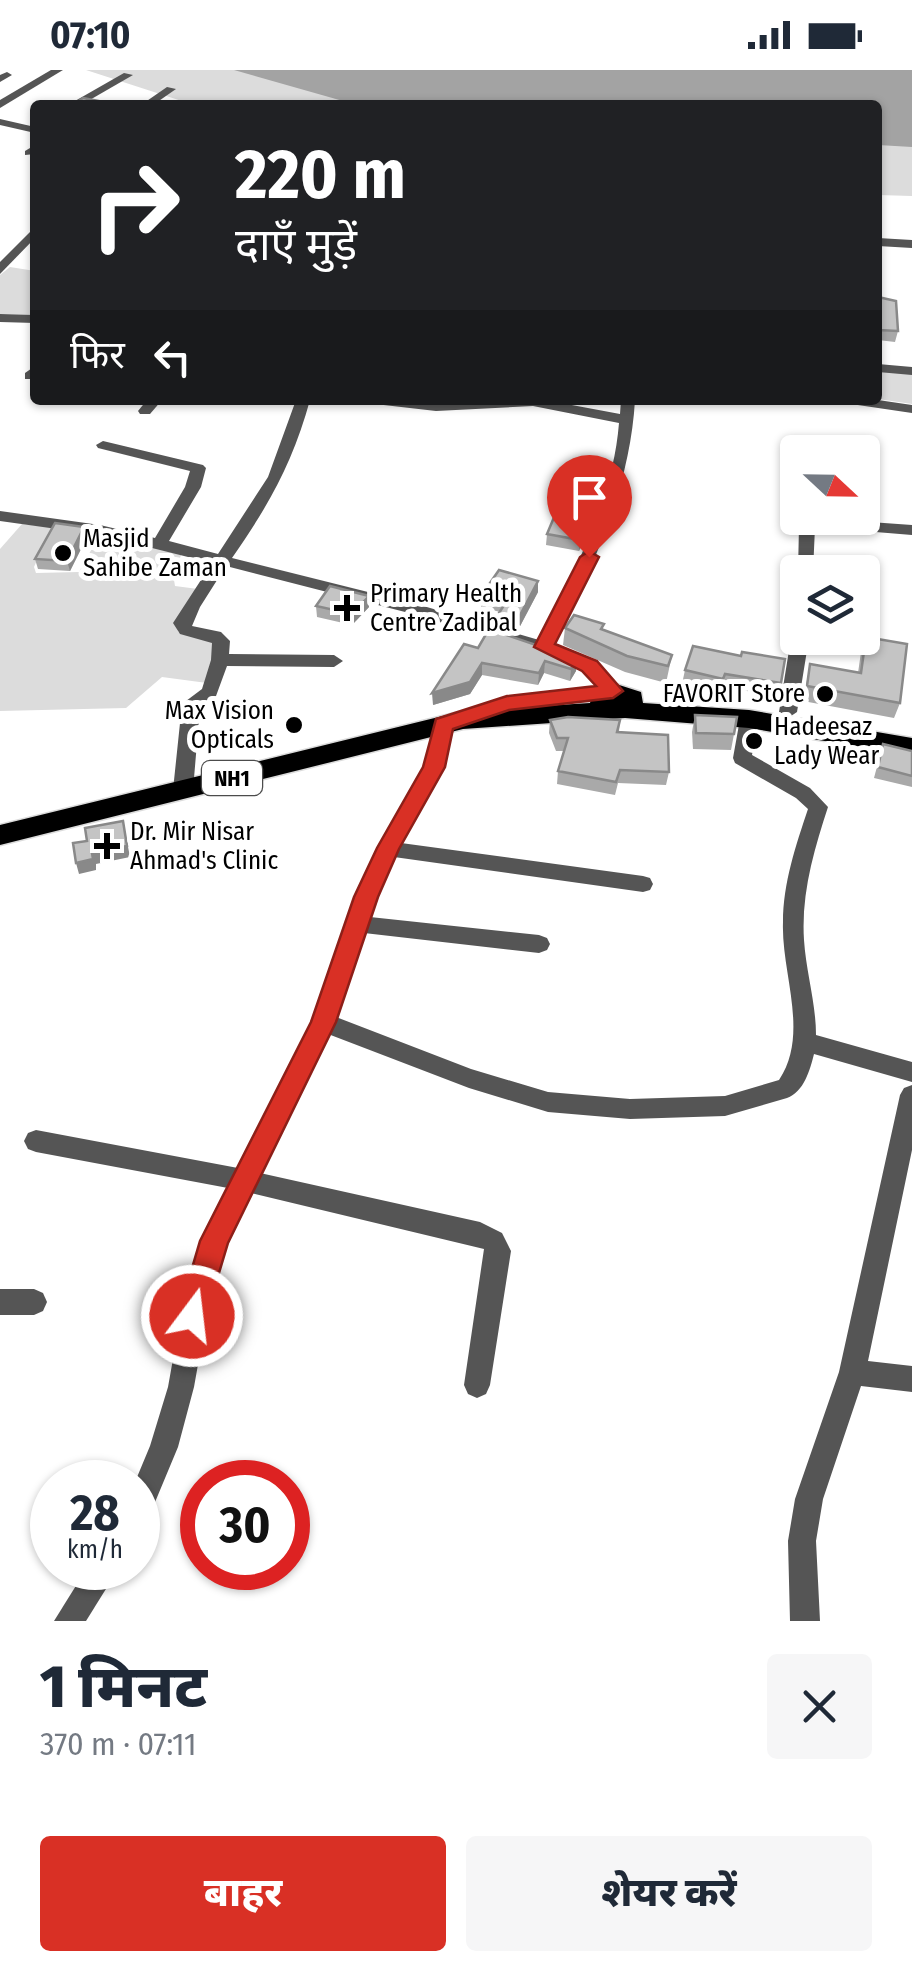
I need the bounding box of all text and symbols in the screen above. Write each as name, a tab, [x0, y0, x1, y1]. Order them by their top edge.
text: 07:10	[50, 12, 130, 58]
text: 220 m	[235, 133, 406, 217]
icon: right	[70, 140, 200, 270]
text: दाएँ मुड़ें	[235, 218, 357, 272]
icon: left	[145, 330, 200, 385]
text: फिर	[70, 332, 125, 378]
north arrow	[780, 435, 880, 535]
map controls	[780, 435, 880, 655]
pin	[547, 455, 632, 558]
icon: arrive	[562, 470, 617, 525]
place label: Masjid Sahibe Zaman	[83, 524, 227, 583]
marker: Masjid Sahibe Zaman	[52, 542, 74, 564]
button: layers	[780, 555, 880, 655]
place label: Primary Health Centre Zadibal	[370, 579, 522, 638]
marker: Primary Health Centre Zadibal	[334, 595, 360, 621]
place label: FAVORIT Store	[663, 679, 805, 709]
marker: FAVORIT Store	[814, 683, 836, 705]
place label: Max Vision Opticals	[165, 696, 274, 755]
place label: Hadeesaz Lady Wear	[774, 712, 879, 771]
marker: Max Vision Opticals	[283, 714, 305, 736]
marker: Hadeesaz Lady Wear	[743, 730, 765, 752]
road number: NH1	[202, 761, 262, 795]
place label: Dr. Mir Nisar Ahmad's Clinic	[130, 817, 278, 876]
marker: Dr. Mir Nisar Ahmad's Clinic	[94, 833, 120, 859]
position arrow	[140, 1264, 244, 1368]
speed limit sign: 30	[180, 1460, 310, 1590]
text: 28	[70, 1483, 120, 1543]
text: km/h	[67, 1535, 123, 1565]
text: 1 मिनट	[40, 1651, 207, 1723]
button: close	[767, 1654, 872, 1759]
text: 370 m · 07:11	[40, 1725, 197, 1763]
button: बाहर	[40, 1836, 446, 1951]
button: शेयर करें	[466, 1836, 872, 1951]

